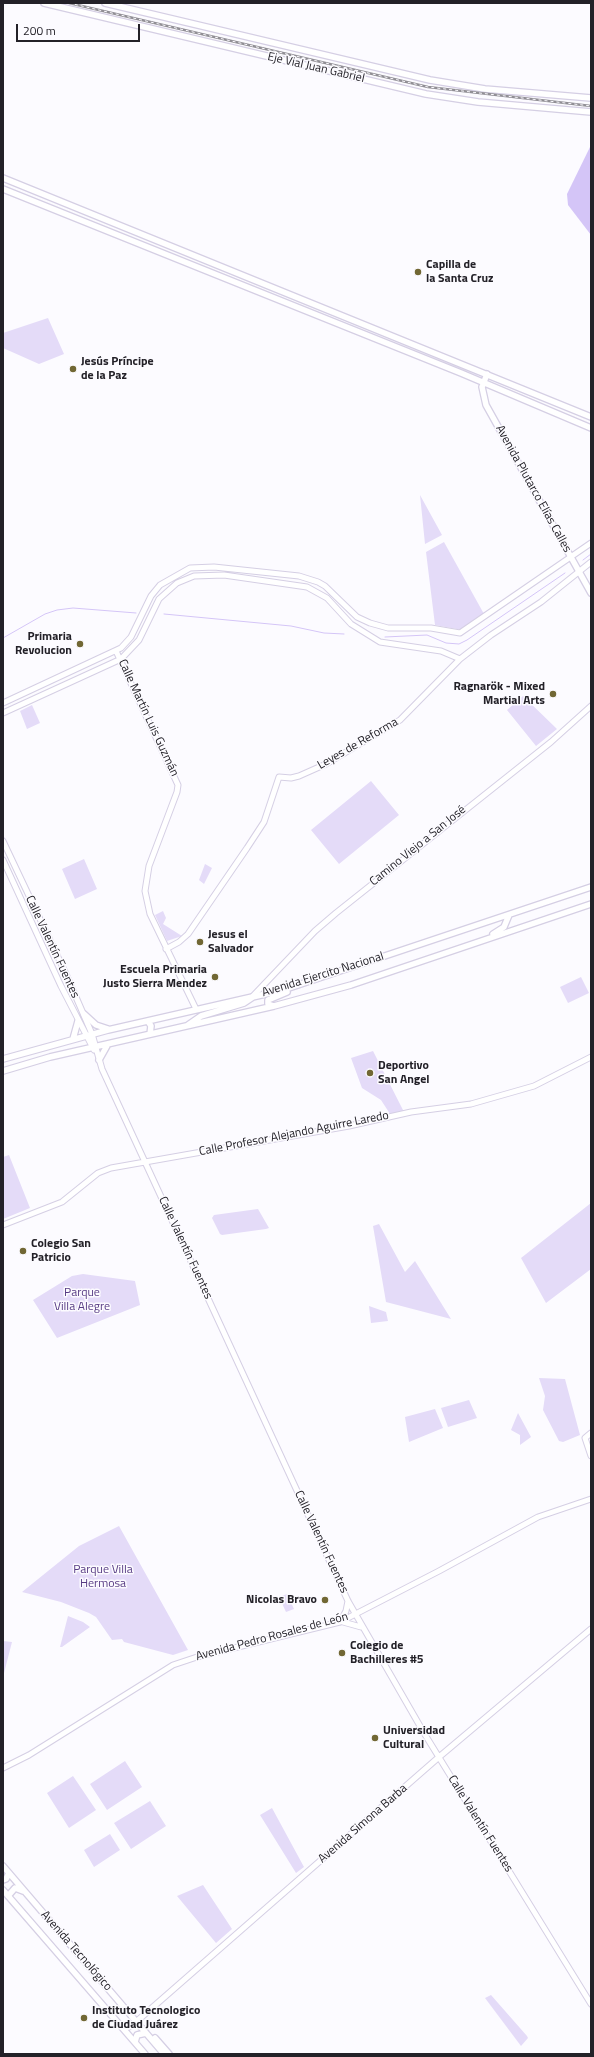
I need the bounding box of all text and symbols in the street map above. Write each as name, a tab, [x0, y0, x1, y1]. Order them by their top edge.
scale bar	[18, 16, 142, 42]
text: 200 m	[23, 21, 56, 40]
street label: Eje Vial Juan Gabriel	[266, 50, 366, 86]
place label: Capilla de la Santa Cruz	[426, 258, 494, 286]
marker: Capilla de la Santa Cruz	[413, 267, 423, 277]
place label: Jesús Príncipe de la Paz	[81, 355, 154, 383]
marker: Jesús Príncipe de la Paz	[68, 364, 78, 374]
street label: Avenida Plutarco Elías Calles	[492, 423, 574, 555]
place label: Primaria Revolucion	[15, 630, 72, 658]
marker: Primaria Revolucion	[75, 639, 85, 649]
street label: Calle Martín Luis Guzmán	[115, 657, 181, 779]
place label: Ragnarök - Mixed Martial Arts	[453, 680, 545, 708]
marker: Ragnarök - Mixed Martial Arts	[548, 689, 558, 699]
street label: Leyes de Reforma	[315, 715, 401, 773]
street label: Camino Viejo a San José	[367, 803, 469, 889]
street label: Calle Valentín Fuentes	[22, 893, 82, 1001]
place label: Jesus el Salvador	[208, 928, 253, 956]
marker: Jesus el Salvador	[195, 937, 205, 947]
street label: Avenida Ejercito Nacional	[260, 950, 386, 1000]
place label: Escuela Primaria Justo Sierra Mendez	[103, 963, 207, 991]
marker: Escuela Primaria Justo Sierra Mendez	[210, 972, 220, 982]
place label: Deportivo San Angel	[378, 1059, 430, 1087]
marker: Deportivo San Angel	[365, 1068, 375, 1078]
street label: Calle Profesor Alejando Aguirre Laredo	[198, 1109, 390, 1159]
street label: Calle Valentín Fuentes	[155, 1194, 215, 1302]
place label: Colegio San Patricio	[31, 1237, 91, 1265]
marker: Colegio San Patricio	[18, 1246, 28, 1256]
park label: Parque Villa Alegre	[54, 1286, 110, 1314]
street label: Calle Valentín Fuentes	[291, 1488, 351, 1596]
park label: Parque Villa Hermosa	[73, 1563, 133, 1591]
place label: Nicolas Bravo	[246, 1593, 317, 1607]
marker: Nicolas Bravo	[320, 1595, 330, 1605]
street label: Avenida Pedro Rosales de León	[194, 1610, 350, 1664]
place label: Colegio de Bachilleres #5	[350, 1639, 423, 1667]
marker: Colegio de Bachilleres #5	[337, 1648, 347, 1658]
place label: Universidad Cultural	[383, 1724, 445, 1752]
marker: Universidad Cultural	[370, 1733, 380, 1743]
street label: Calle Valentín Fuentes	[444, 1773, 516, 1875]
street label: Avenida Simona Barba	[316, 1781, 410, 1867]
street label: Avenida Tecnológico	[37, 1908, 115, 1994]
place label: Instituto Tecnologico de Ciudad Juárez	[92, 2004, 200, 2032]
marker: Instituto Tecnologico de Ciudad Juárez	[79, 2013, 89, 2023]

